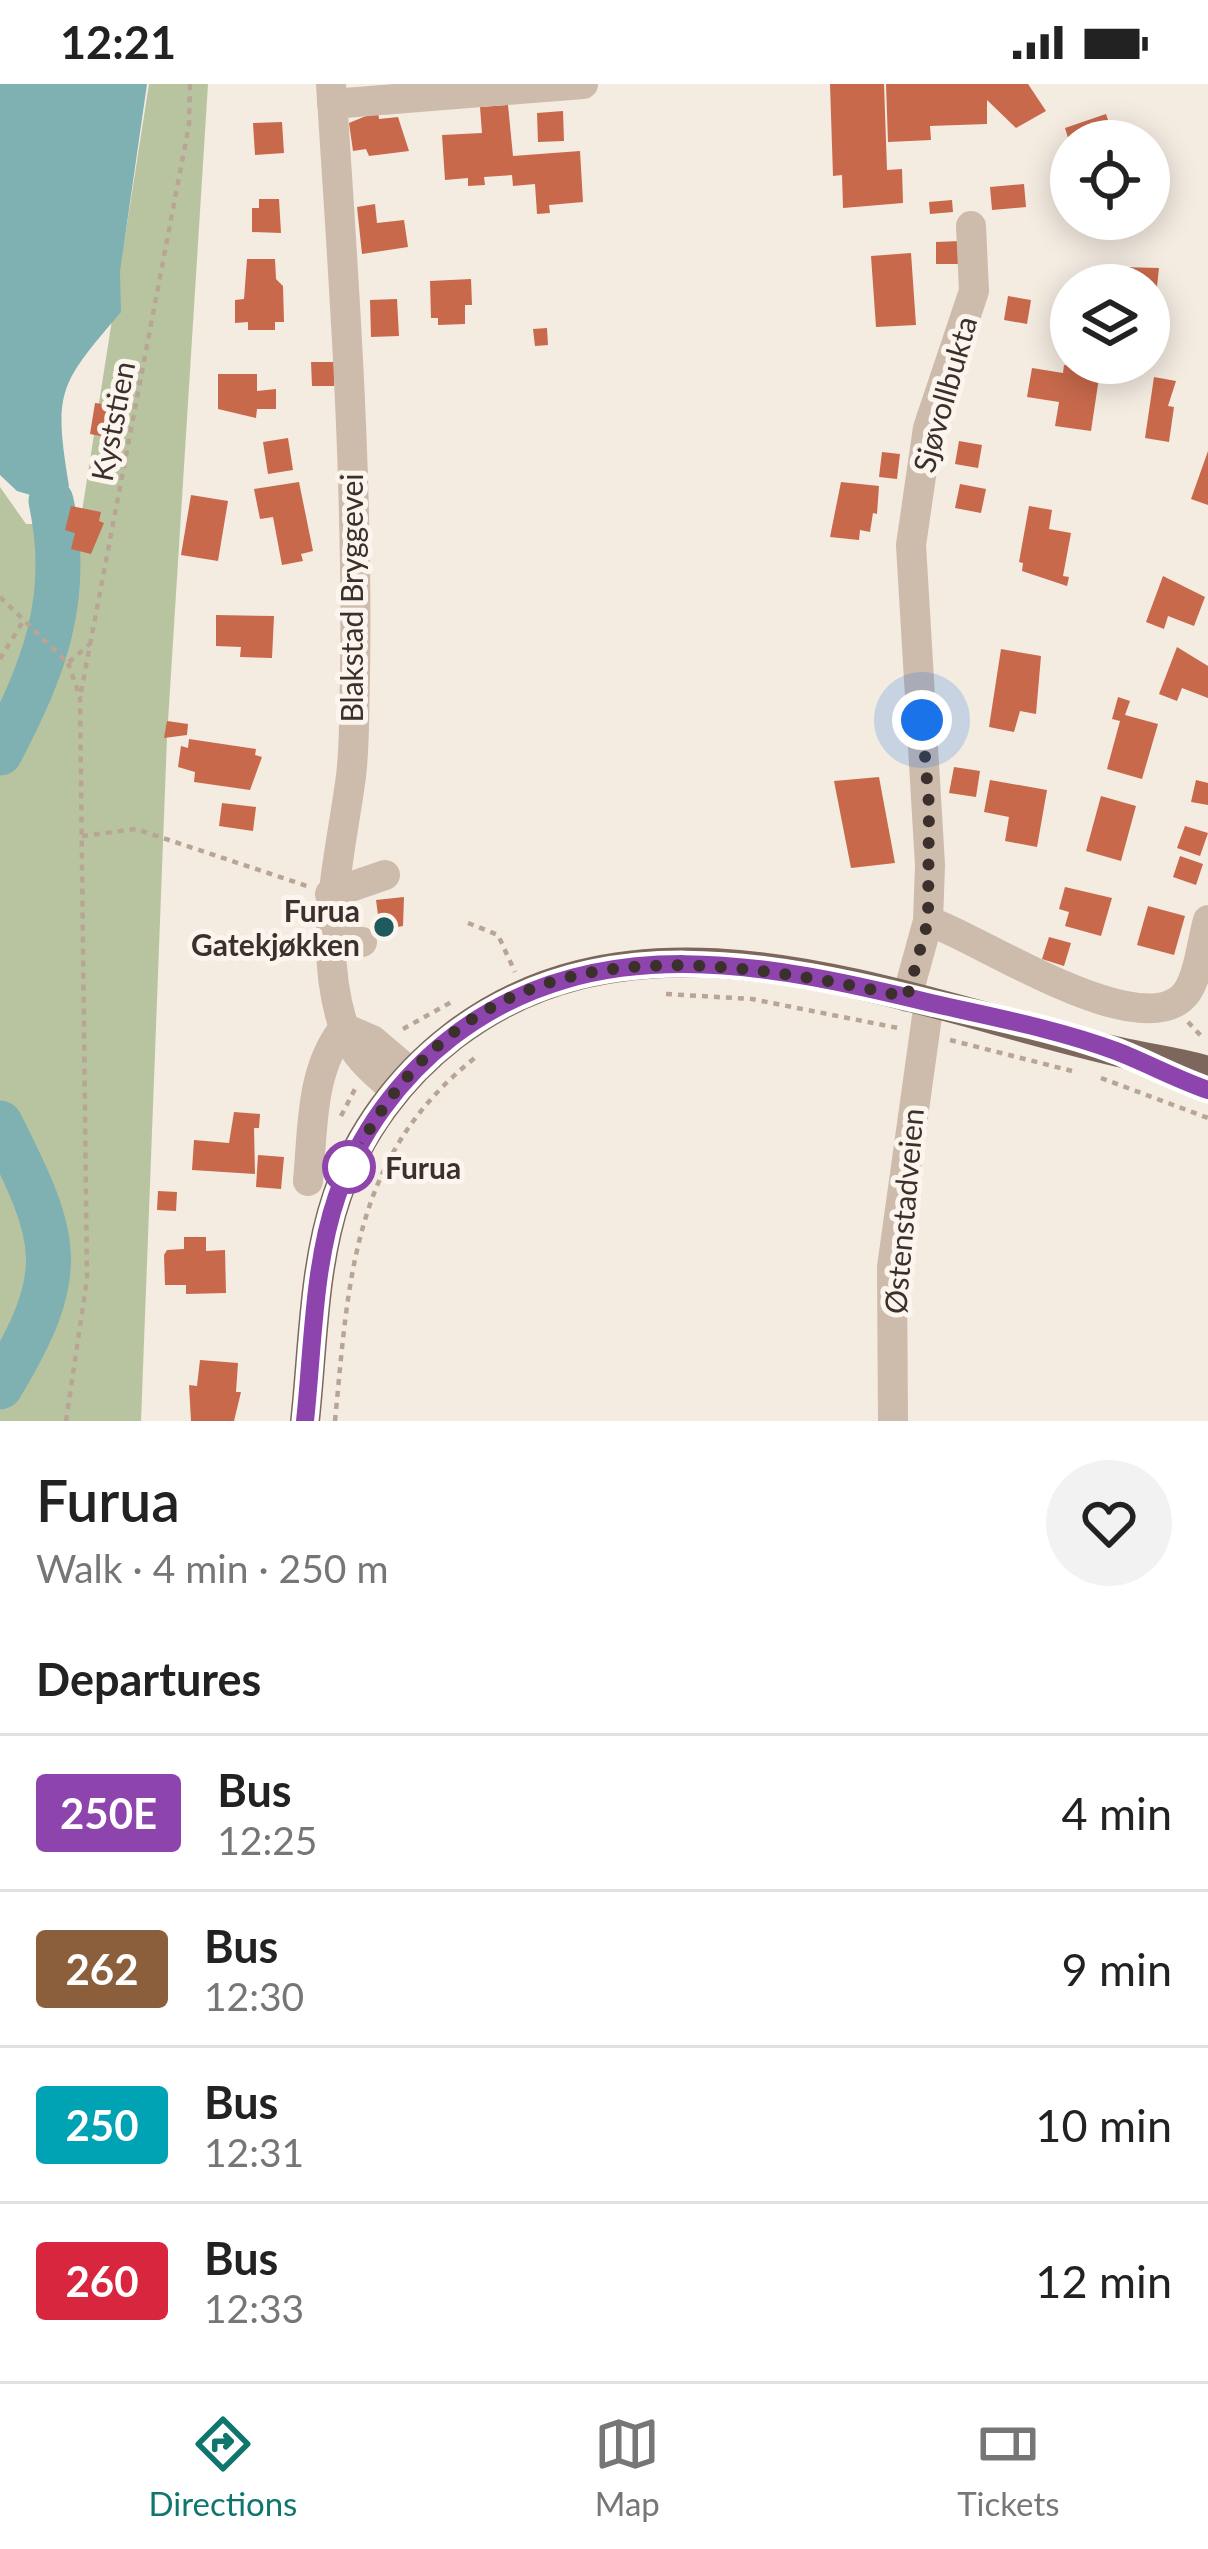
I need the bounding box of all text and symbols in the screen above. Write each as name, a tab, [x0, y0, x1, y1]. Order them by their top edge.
text: 12:21	[60, 15, 176, 69]
map controls	[1050, 120, 1170, 384]
button: locate	[1050, 120, 1170, 240]
button: layers	[1050, 264, 1170, 384]
street label: Sjøvollbukta	[905, 312, 983, 476]
street label: Kyststien	[83, 358, 141, 484]
street label: Blakstad Bryggevei	[333, 473, 369, 723]
your location	[892, 690, 952, 750]
place label: Furua Gatekjøkken	[191, 892, 360, 962]
marker: Furua Gatekjøkken	[371, 914, 397, 940]
street label: Østenstadveien	[876, 1107, 930, 1315]
marker: Furua	[324, 1142, 374, 1192]
place label: Furua	[385, 1149, 461, 1185]
button: heart	[1046, 1460, 1172, 1586]
text: Furua	[36, 1466, 180, 1534]
text: Walk · 4 min · 250 m	[36, 1545, 389, 1591]
text: Departures	[36, 1652, 261, 1706]
text: Bus	[217, 1763, 292, 1817]
text: 4 min	[1061, 1786, 1172, 1840]
text: 250E	[60, 1788, 157, 1838]
text: 12:25	[217, 1817, 317, 1863]
text: Bus	[204, 1919, 278, 1973]
text: 9 min	[1061, 1942, 1172, 1996]
text: 262	[65, 1944, 139, 1994]
text: 12:30	[204, 1973, 304, 2019]
text: Bus	[204, 2075, 278, 2129]
text: 10 min	[1035, 2098, 1172, 2152]
text: 250	[65, 2100, 139, 2150]
text: 12:31	[204, 2129, 304, 2175]
text: Bus	[204, 2231, 278, 2285]
text: 12 min	[1035, 2254, 1172, 2308]
text: 260	[65, 2256, 139, 2306]
text: 12:33	[204, 2285, 304, 2331]
tab: Directions	[148, 2411, 297, 2523]
tab: Map	[594, 2411, 660, 2523]
tab: Tickets	[957, 2411, 1060, 2523]

